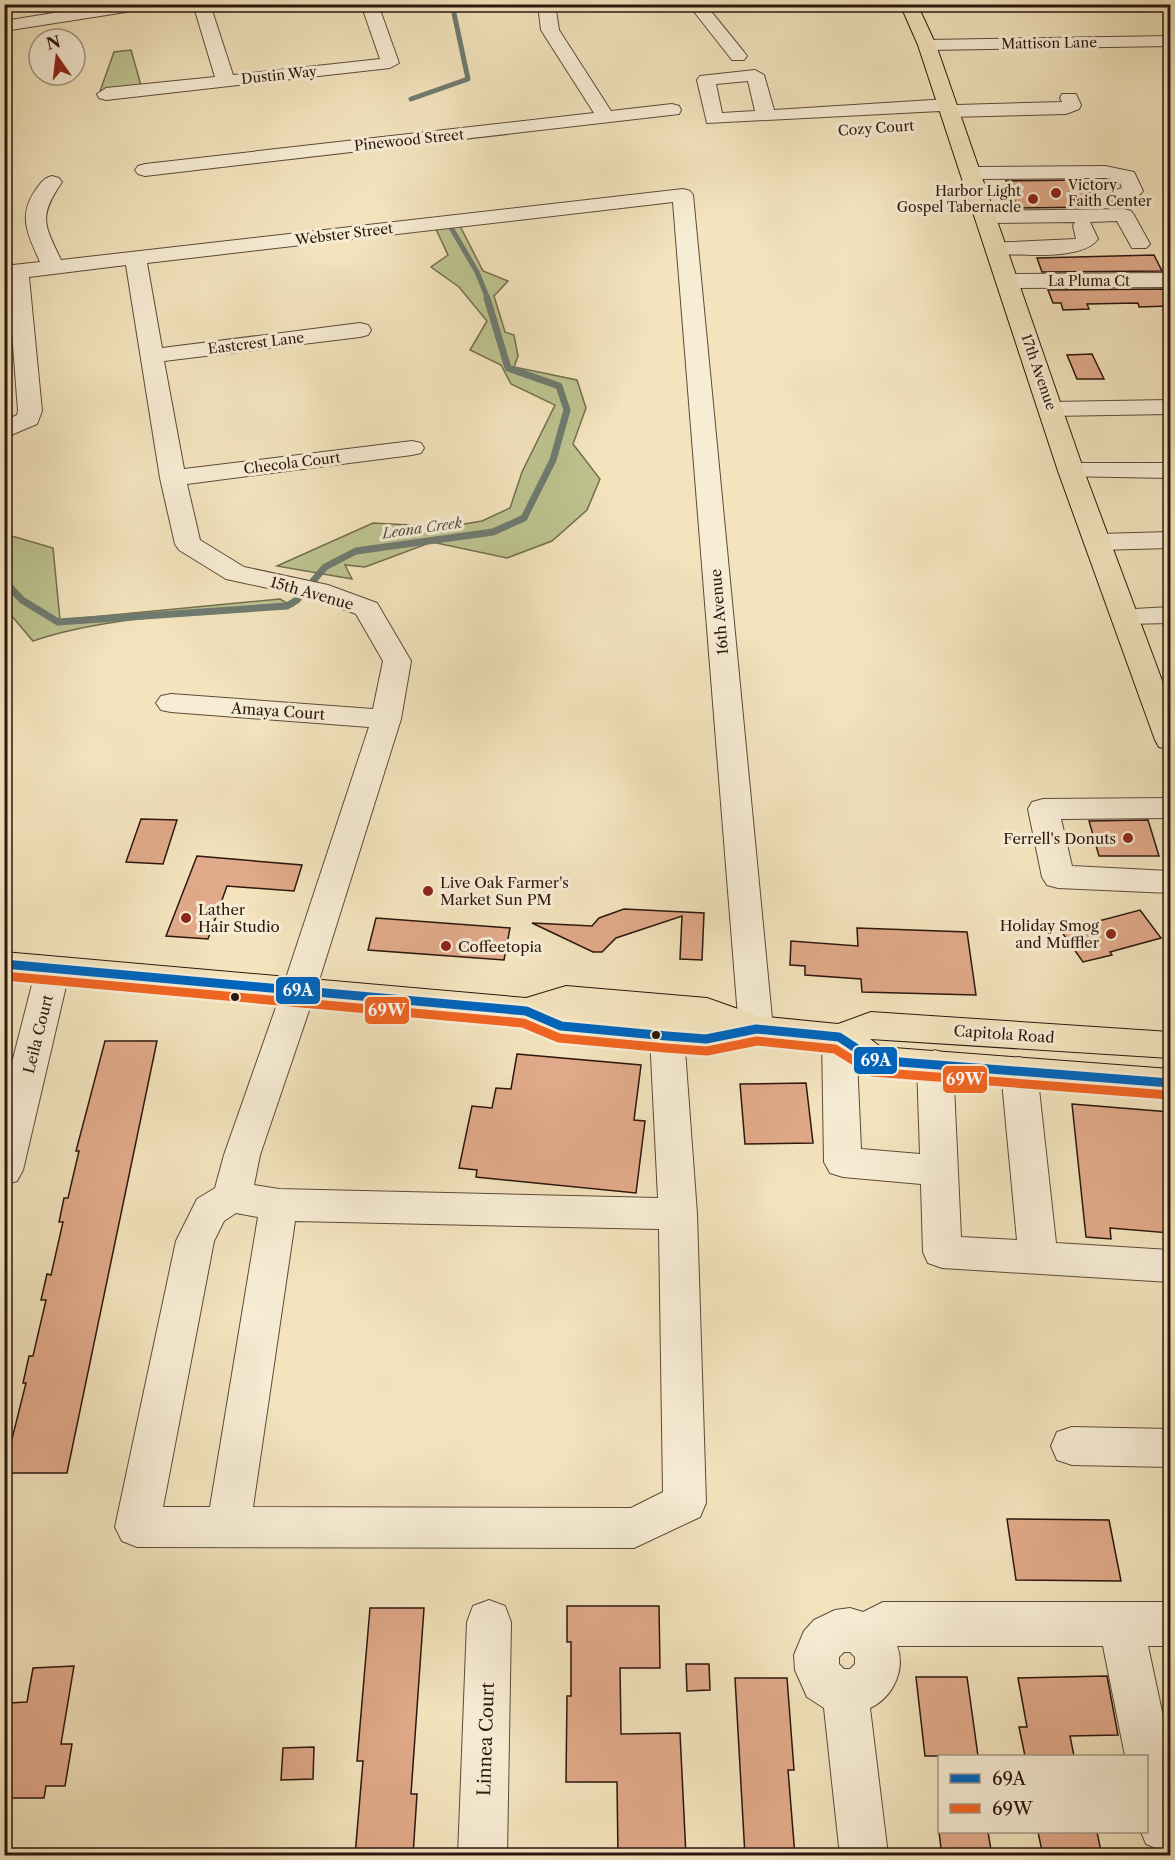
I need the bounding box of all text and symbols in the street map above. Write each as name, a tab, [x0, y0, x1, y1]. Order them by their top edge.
north arrow	[27, 27, 87, 87]
text: N	[44, 31, 63, 54]
street label: Mattison Lane	[1001, 33, 1097, 53]
street label: Dustin Way	[240, 62, 318, 88]
street label: Cozy Court	[837, 116, 915, 140]
street label: Pinewood Street	[353, 125, 465, 155]
place label: Victory Faith Center	[1067, 176, 1152, 210]
place label: Harbor Light Gospel Tabernacle	[897, 182, 1021, 216]
marker: Victory Faith Center	[1049, 186, 1063, 200]
marker: Harbor Light Gospel Tabernacle	[1026, 192, 1040, 206]
street label: Webster Street	[293, 219, 394, 249]
street label: La Pluma Ct	[1048, 272, 1130, 290]
street label: Eastcrest Lane	[207, 328, 305, 358]
street label: 17th Avenue	[1018, 332, 1060, 413]
street label: Checola Court	[243, 448, 341, 478]
water label: Leona Creek	[380, 513, 464, 543]
street label: 16th Avenue	[706, 568, 732, 656]
street label: 15th Avenue	[268, 572, 356, 614]
street label: Amaya Court	[229, 698, 326, 724]
place label: Ferrell's Donuts	[1003, 829, 1116, 848]
marker: Ferrell's Donuts	[1121, 831, 1135, 845]
place label: Live Oak Farmer's Market Sun PM	[440, 873, 569, 909]
marker: Live Oak Farmer's Market Sun PM	[421, 884, 435, 898]
place label: Lather Hair Studio	[198, 900, 280, 936]
marker: Lather Hair Studio	[179, 911, 193, 925]
place label: Holiday Smog and Muffler	[1000, 916, 1100, 952]
marker: Holiday Smog and Muffler	[1104, 927, 1118, 941]
place label: Coffeetopia	[458, 937, 542, 956]
marker: Coffeetopia	[439, 939, 453, 953]
line badge: 69A	[275, 976, 321, 1005]
text: 69A	[283, 980, 314, 1000]
unlabelled marker	[229, 991, 241, 1003]
street label: Leila Court	[19, 992, 57, 1075]
line badge: 69W	[364, 996, 410, 1025]
text: 69W	[368, 1000, 407, 1020]
street label: Capitola Road	[953, 1021, 1055, 1047]
unlabelled marker	[650, 1029, 662, 1041]
line badge: 69A	[853, 1046, 898, 1075]
text: 69A	[861, 1050, 892, 1070]
line badge: 69W	[942, 1065, 988, 1094]
text: 69W	[946, 1069, 985, 1089]
street label: Linnea Court	[473, 1681, 499, 1796]
legend	[938, 1755, 1148, 1833]
text: 69A	[992, 1768, 1026, 1790]
text: 69W	[992, 1798, 1034, 1820]

